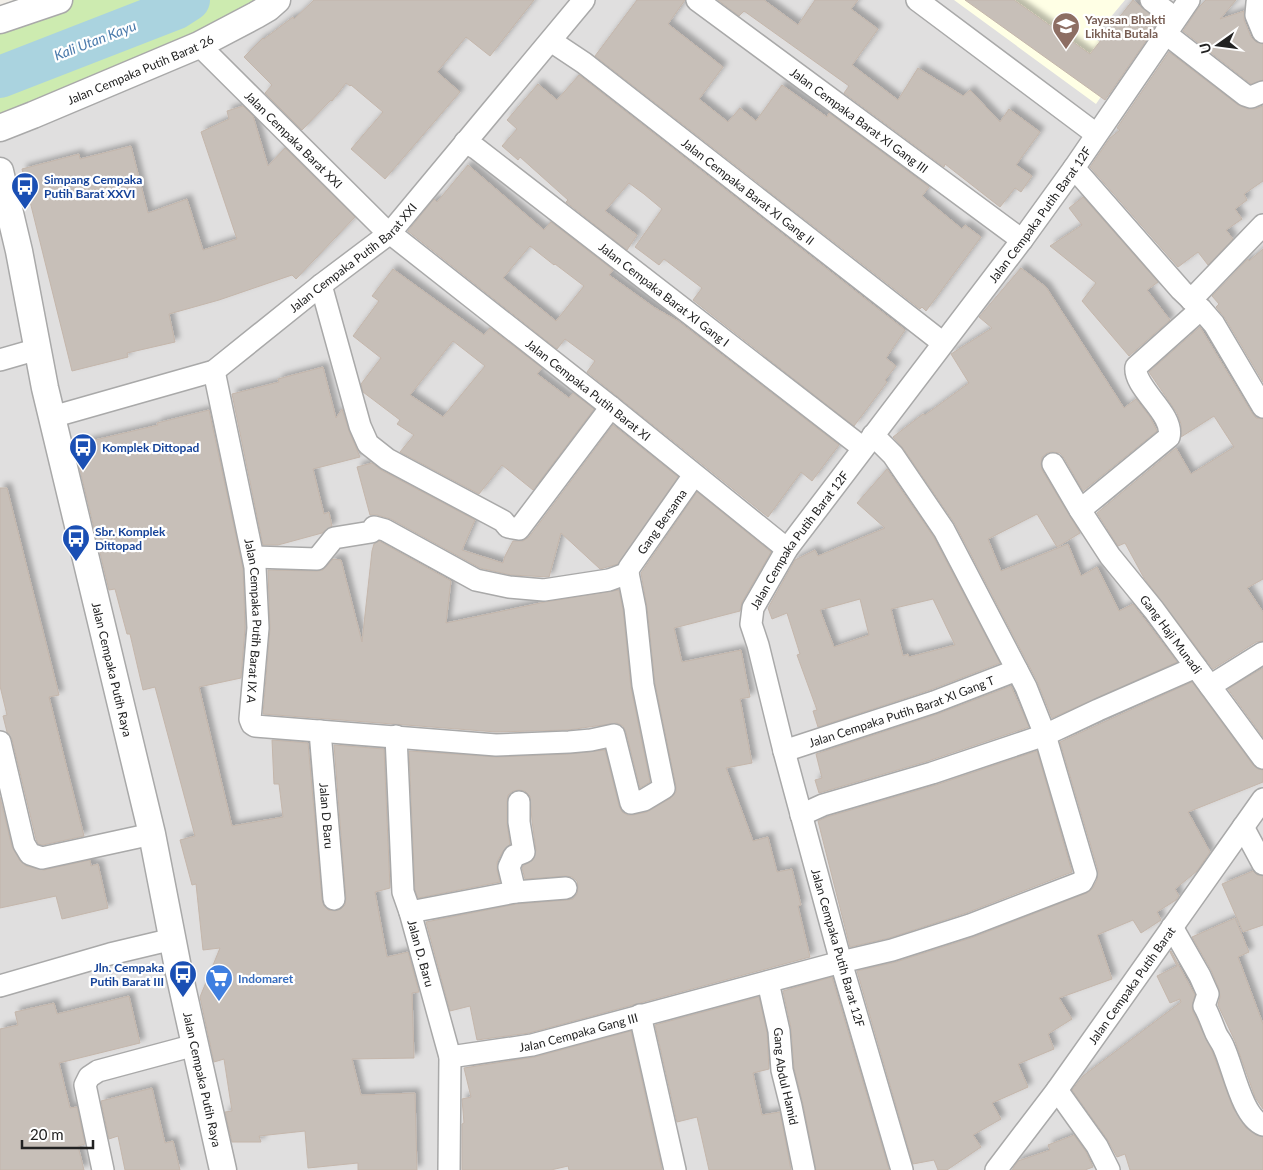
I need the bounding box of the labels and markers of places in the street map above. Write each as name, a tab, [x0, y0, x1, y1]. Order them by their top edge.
school or university icon: Yayasan Bhakti Likhita Butala	[1051, 11, 1081, 50]
place label: Yayasan Bhakti Likhita Butala	[1084, 12, 1166, 41]
bus stop icon: Simpang Cempaka Putih Barat XXVI	[10, 171, 40, 210]
place label: Simpang Cempaka Putih Barat XXVI	[44, 172, 142, 201]
bus stop icon: Komplek Dittopad	[68, 432, 98, 471]
place label: Komplek Dittopad	[102, 440, 200, 455]
bus stop icon: Sbr. Komplek Dittopad	[61, 523, 91, 562]
place label: Sbr. Komplek Dittopad	[95, 524, 166, 553]
bus stop icon: Jln. Cempaka Putih Barat III	[168, 959, 198, 998]
place label: Jln. Cempaka Putih Barat III	[90, 960, 164, 989]
supermarket icon: Indomaret	[204, 963, 234, 1002]
place label: Indomaret	[238, 971, 294, 986]

